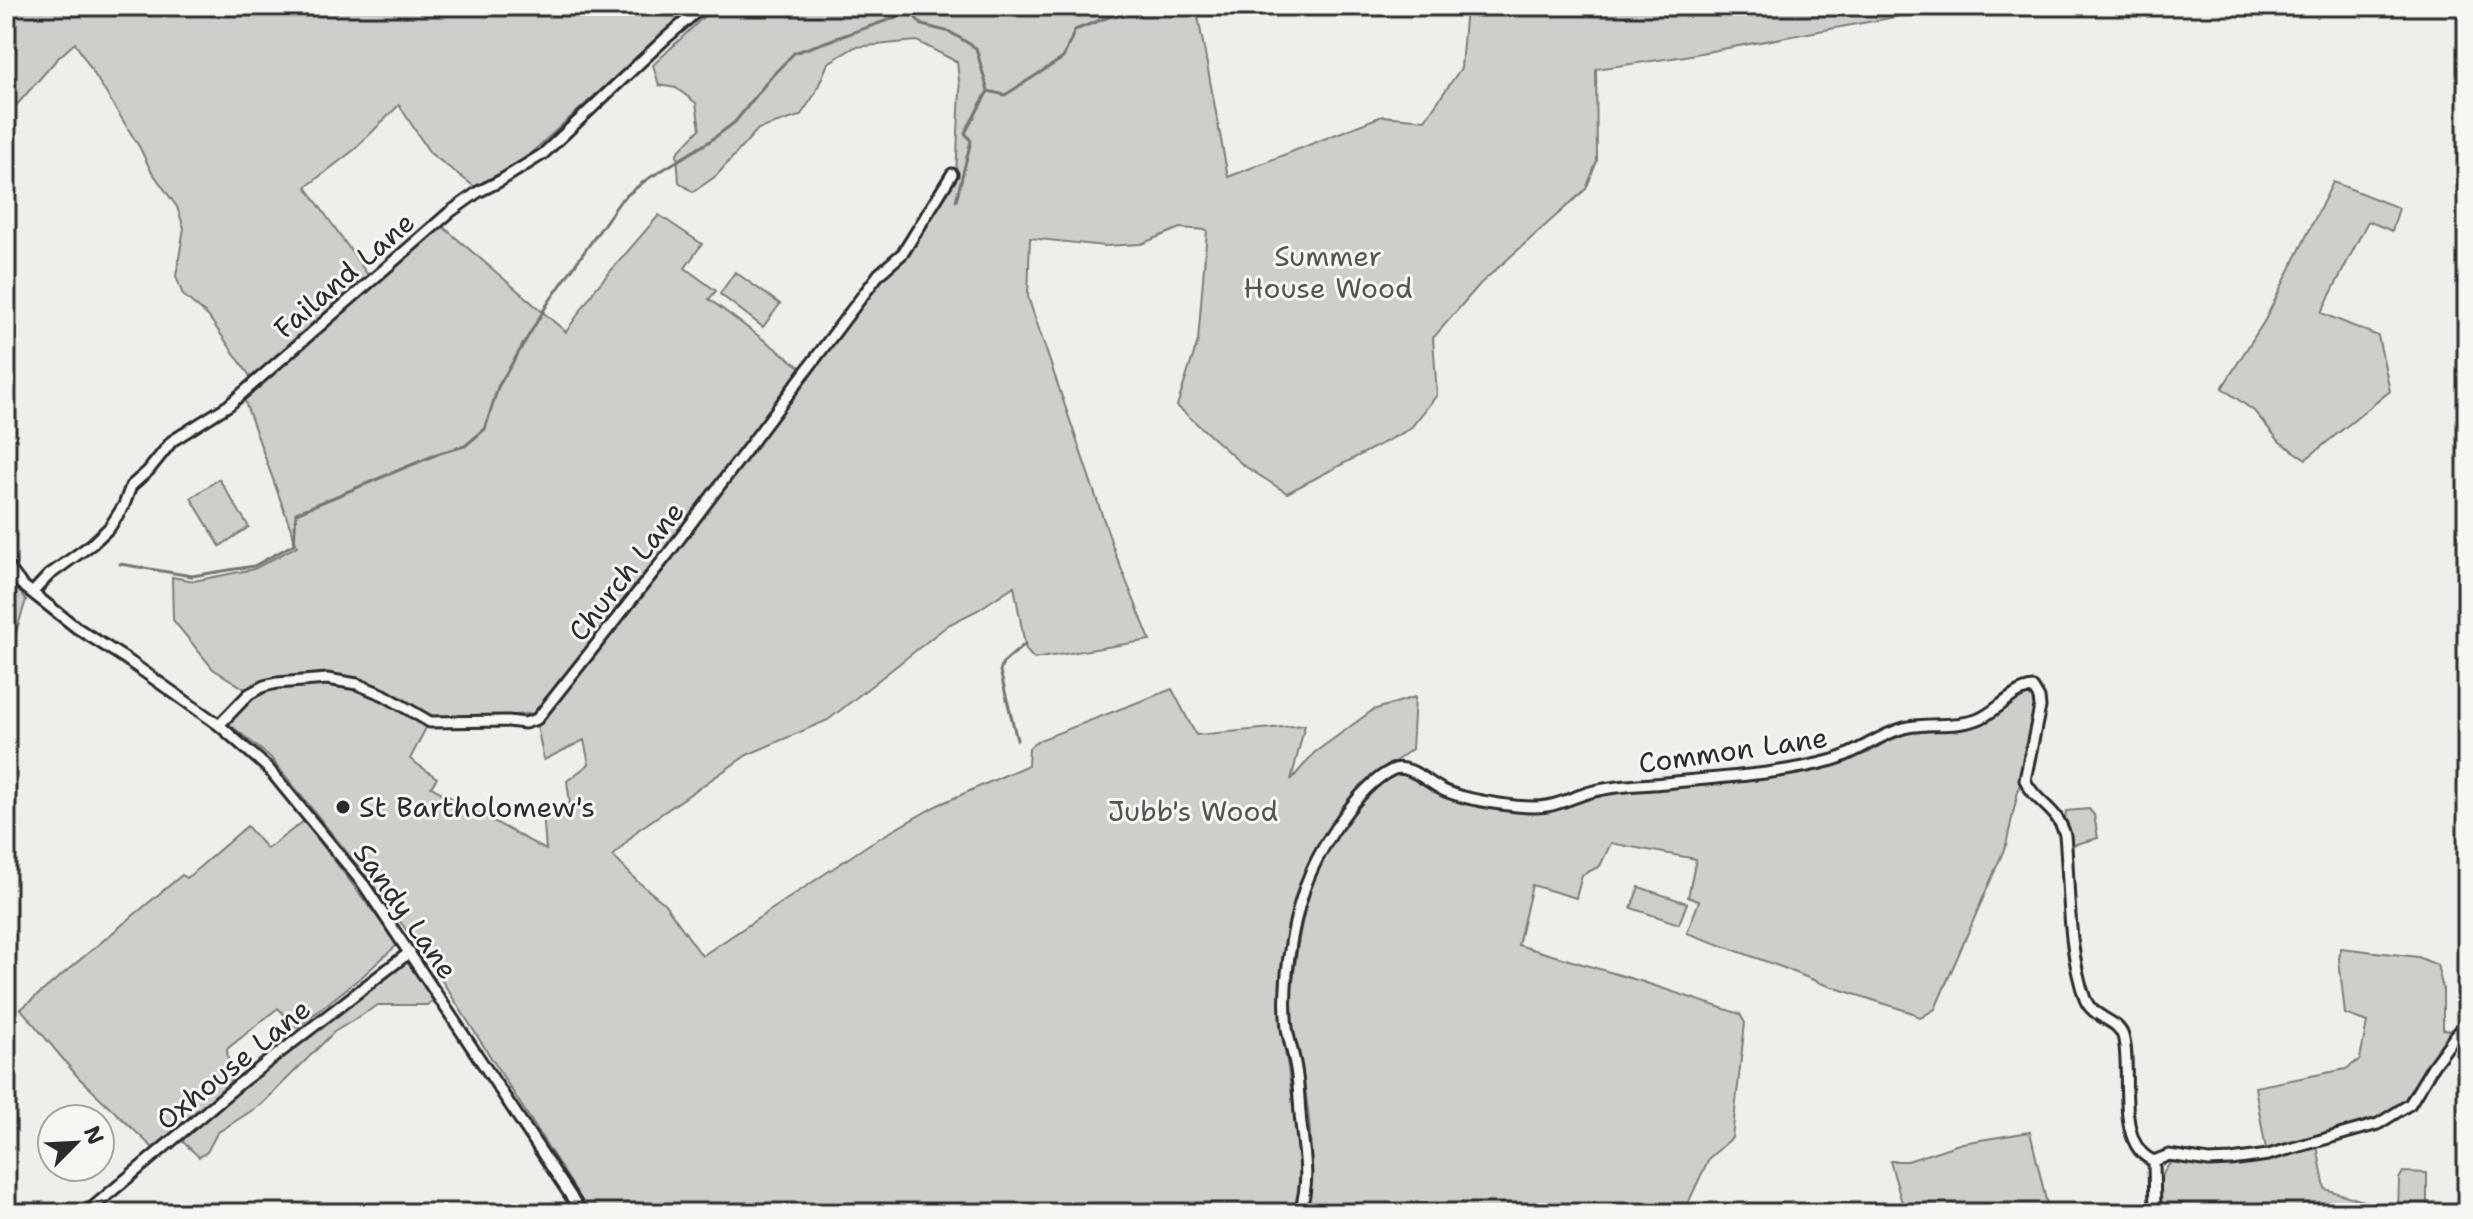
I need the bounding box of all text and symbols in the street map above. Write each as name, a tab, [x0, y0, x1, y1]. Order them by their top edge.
street label: Failand Lane	[266, 203, 422, 347]
park label: Summer House Wood	[1243, 237, 1413, 307]
street label: Church Lane	[559, 493, 693, 649]
street label: Common Lane	[1636, 718, 1830, 782]
place label: St Bartholomew's	[359, 788, 595, 826]
park label: Jubb's Wood	[1108, 792, 1278, 830]
marker: St Bartholomew's	[334, 798, 352, 816]
street label: Sandy Lane	[345, 835, 467, 987]
street label: Oxhouse Lane	[148, 990, 318, 1138]
north arrow	[36, 1103, 116, 1183]
text: N	[77, 1121, 111, 1149]

